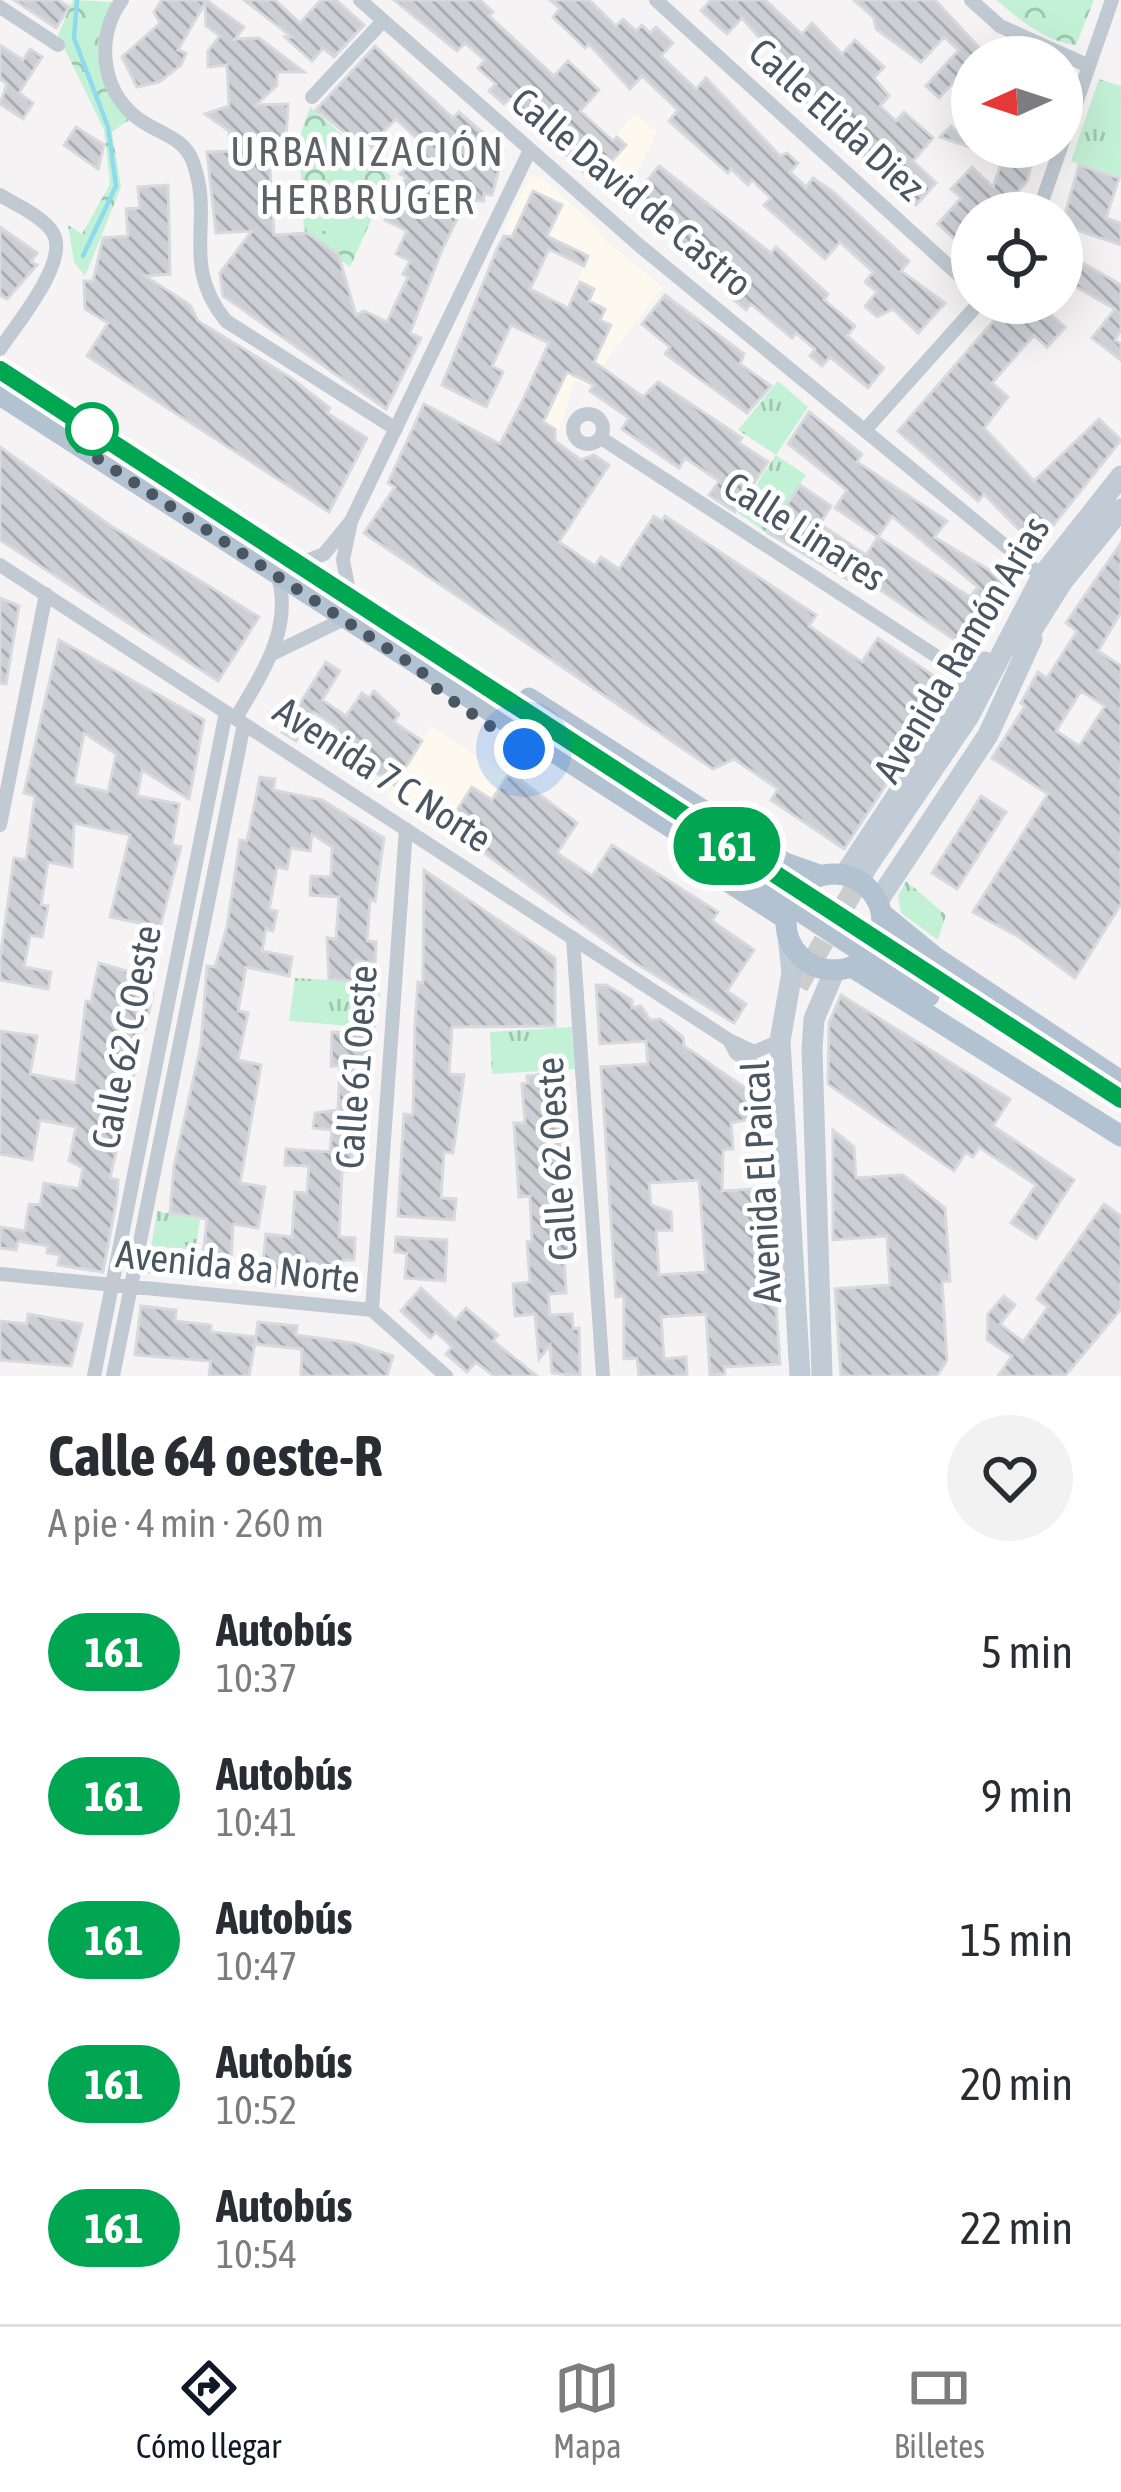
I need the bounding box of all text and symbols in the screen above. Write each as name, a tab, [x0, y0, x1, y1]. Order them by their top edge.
street label: Calle Elida Diez	[741, 29, 933, 209]
north arrow	[951, 36, 1083, 168]
map controls	[951, 36, 1083, 324]
street label: Calle David de Castro	[503, 79, 761, 305]
district label: URBANIZACIÓN HERBRUGER	[230, 127, 506, 223]
button: locate	[951, 192, 1083, 324]
unlabelled marker	[67, 404, 117, 454]
street label: Calle Linares	[716, 463, 894, 599]
street label: Avenida Ramón Arias	[864, 508, 1058, 790]
street label: Avenida 7 C Norte	[266, 687, 500, 861]
your location	[494, 719, 554, 779]
line badge: 161	[658, 807, 796, 885]
text: 161	[697, 822, 757, 870]
street label: Calle 62 C Oeste	[83, 922, 169, 1152]
street label: Calle 61 Oeste	[327, 964, 385, 1170]
street label: Calle 62 Oeste	[527, 1056, 585, 1262]
street label: Avenida El Paical	[733, 1060, 789, 1304]
street label: Avenida 8a Norte	[114, 1231, 362, 1301]
button: heart	[947, 1415, 1073, 1541]
text: Calle 64 oeste-R	[48, 1423, 382, 1488]
text: A pie · 4 min · 260 m	[48, 1501, 324, 1545]
text: Autobús	[216, 1604, 352, 1656]
text: 5 min	[981, 1626, 1073, 1678]
text: 161	[84, 1628, 144, 1676]
text: 10:37	[216, 1656, 297, 1700]
text: Autobús	[216, 1748, 352, 1800]
text: 9 min	[981, 1770, 1073, 1822]
text: 161	[84, 1772, 144, 1820]
text: 10:41	[216, 1800, 297, 1844]
text: Autobús	[216, 1892, 352, 1944]
text: 15 min	[960, 1914, 1073, 1966]
text: 161	[84, 1916, 144, 1964]
text: 10:47	[216, 1944, 297, 1988]
text: Autobús	[216, 2036, 352, 2088]
text: 20 min	[960, 2058, 1073, 2110]
text: 161	[84, 2060, 144, 2108]
text: 10:52	[216, 2088, 297, 2132]
text: Autobús	[216, 2180, 352, 2232]
text: 22 min	[960, 2202, 1073, 2254]
text: 161	[84, 2204, 144, 2252]
text: 10:54	[216, 2232, 297, 2276]
tab: Cómo llegar	[136, 2355, 281, 2465]
tab: Mapa	[553, 2355, 622, 2465]
tab: Billetes	[894, 2355, 985, 2465]

